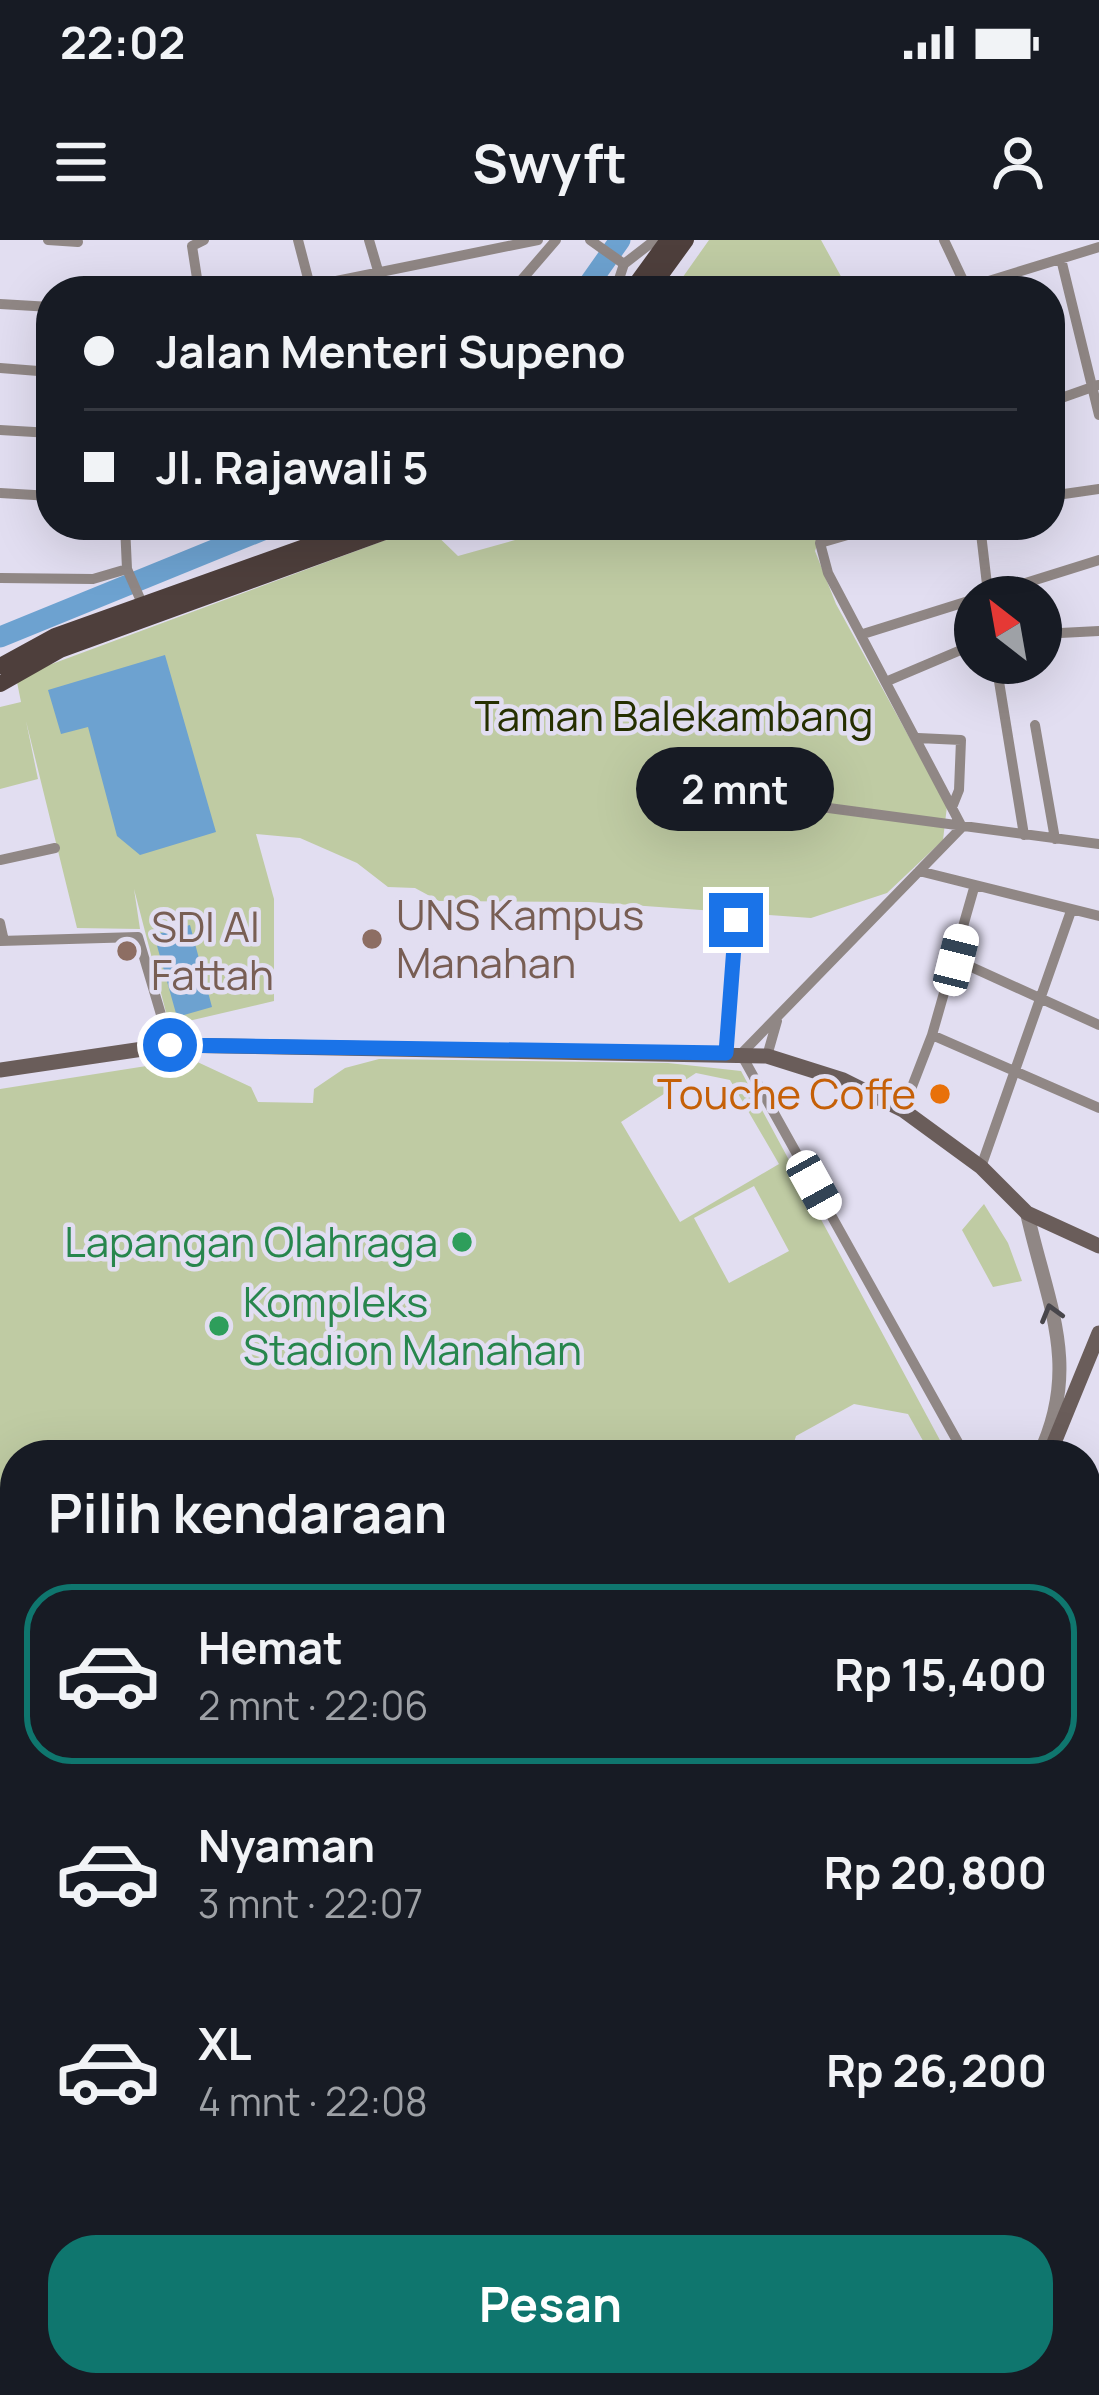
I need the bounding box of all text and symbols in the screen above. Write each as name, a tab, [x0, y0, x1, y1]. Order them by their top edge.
text: 22:02	[60, 11, 185, 73]
text: Swyft	[472, 125, 627, 199]
icon: menu	[48, 129, 114, 195]
icon: person	[985, 129, 1051, 195]
text: Jalan Menteri Supeno	[156, 320, 626, 382]
text: Jl. Rajawali 5	[156, 436, 429, 498]
north arrow	[954, 576, 1062, 684]
map controls	[954, 576, 1062, 684]
park label: Taman Balekambang	[475, 686, 873, 744]
callout: 2 mnt	[637, 746, 835, 830]
text: 2 mnt	[681, 762, 789, 816]
place label: UNS Kampus Manahan	[396, 885, 644, 991]
route end	[709, 893, 763, 947]
place label: SDI Al Fattah	[151, 897, 274, 1003]
car	[930, 921, 982, 999]
marker: UNS Kampus Manahan	[359, 926, 385, 952]
marker: SDI Al Fattah	[114, 938, 140, 964]
route start	[143, 1018, 197, 1072]
place label: Touche Coffe	[657, 1064, 916, 1122]
marker: Touche Coffe	[927, 1081, 953, 1107]
car	[781, 1145, 847, 1225]
place label: Lapangan Olahraga	[64, 1212, 438, 1270]
marker: Lapangan Olahraga	[449, 1229, 475, 1255]
place label: Kompleks Stadion Manahan	[243, 1272, 582, 1378]
one-way arrow	[1040, 1303, 1065, 1324]
marker: Kompleks Stadion Manahan	[206, 1313, 232, 1339]
text: Pilih kendaraan	[48, 1475, 447, 1549]
text: Hemat	[198, 1616, 343, 1678]
icon: car	[54, 1620, 162, 1728]
text: Rp 15,400	[834, 1643, 1047, 1705]
text: 2 mnt · 22:06	[198, 1678, 428, 1732]
text: Nyaman	[198, 1814, 375, 1876]
icon: car	[54, 1818, 162, 1926]
text: Rp 20,800	[824, 1841, 1047, 1903]
text: 3 mnt · 22:07	[198, 1876, 423, 1930]
text: XL	[198, 2012, 252, 2074]
icon: car	[54, 2016, 162, 2124]
text: Rp 26,200	[826, 2039, 1047, 2101]
text: 4 mnt · 22:08	[198, 2074, 428, 2128]
button: Pesan	[48, 2235, 1053, 2373]

